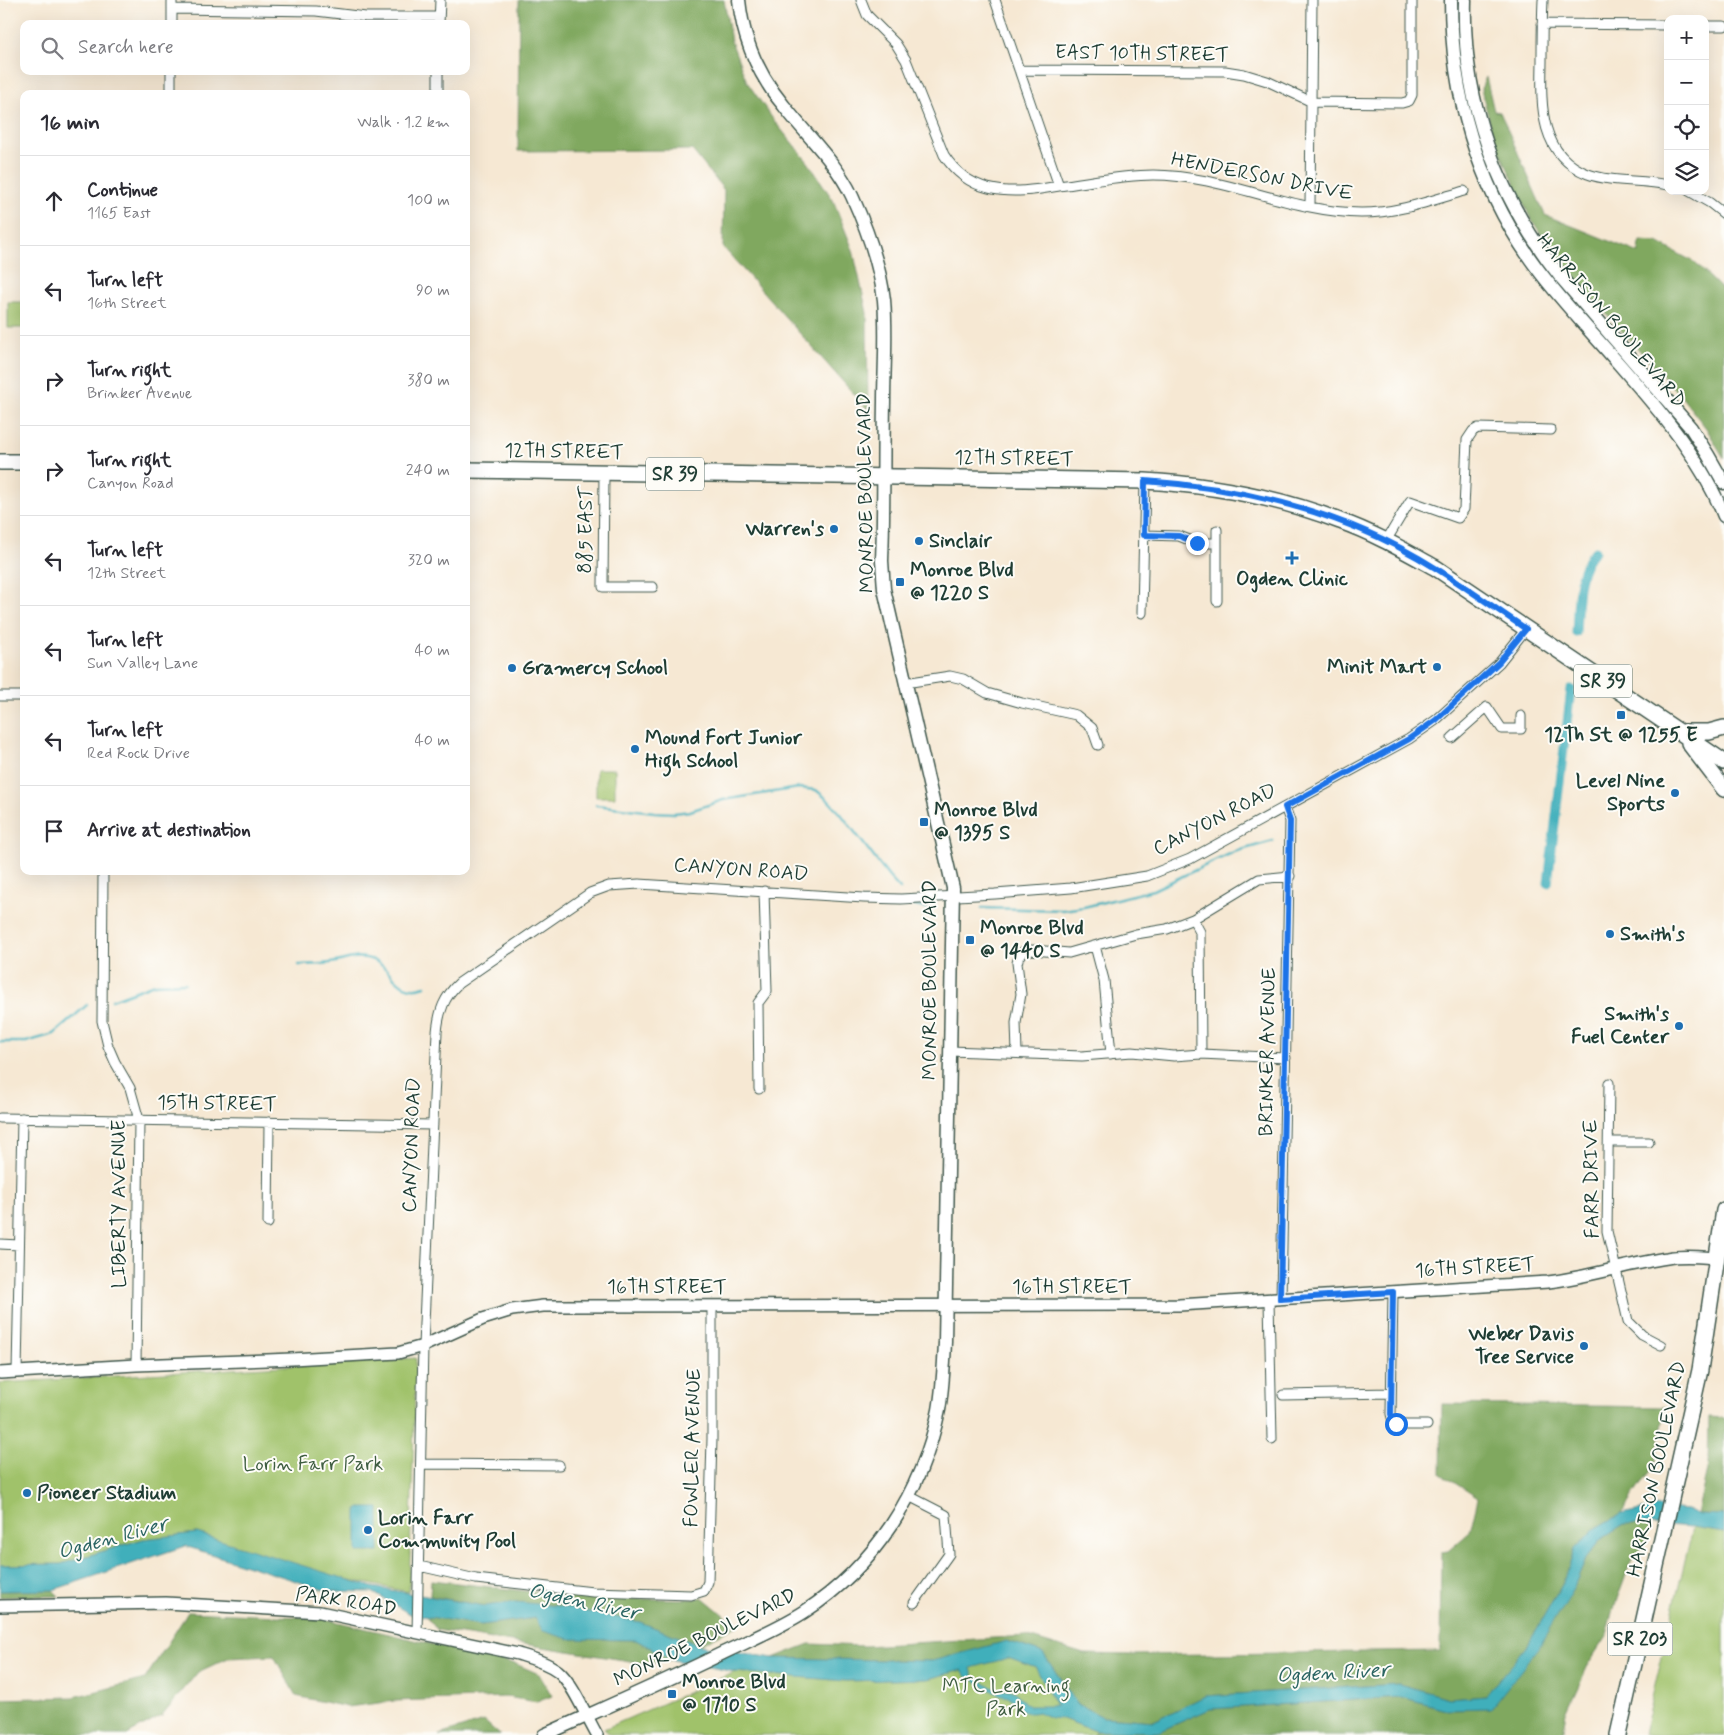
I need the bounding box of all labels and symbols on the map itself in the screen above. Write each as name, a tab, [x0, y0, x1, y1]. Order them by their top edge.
street label: EAST 10TH STREET	[1055, 39, 1229, 69]
street label: HENDERSON DRIVE	[1169, 146, 1355, 208]
street label: HARRISON BOULEVARD	[1530, 228, 1692, 414]
street label: MONROE BOULEVARD	[851, 393, 881, 593]
street label: 12TH STREET	[504, 437, 624, 467]
street label: 12TH STREET	[954, 444, 1074, 474]
road number: SR 39	[646, 458, 704, 490]
street label: 885 EAST	[572, 485, 600, 574]
place label: Warren's	[745, 516, 824, 543]
marker: Warren's	[828, 523, 840, 535]
place label: Sinclair	[929, 528, 993, 555]
route end	[1186, 532, 1209, 555]
marker: Sinclair	[913, 535, 925, 547]
marker: Ogden Clinic	[1285, 551, 1299, 565]
place label: Monroe Blvd @ 1220 S	[910, 557, 1014, 607]
place label: Ogden Clinic	[1236, 566, 1349, 593]
marker: Monroe Blvd @ 1220 S	[894, 576, 906, 588]
place label: Minit Mart	[1327, 654, 1428, 681]
place label: Gramercy School	[522, 655, 668, 682]
marker: Minit Mart	[1431, 661, 1443, 673]
marker: Gramercy School	[506, 662, 518, 674]
road number: SR 39	[1574, 664, 1632, 698]
marker: 12Th St @ 1255 E	[1615, 709, 1627, 721]
place label: 12Th St @ 1255 E	[1544, 722, 1698, 749]
place label: Mound Fort Junior High School	[645, 725, 802, 777]
marker: Mound Fort Junior High School	[629, 743, 641, 755]
place label: Level Nine Sports	[1576, 768, 1665, 818]
street label: CANYON ROAD	[1149, 777, 1281, 863]
marker: Level Nine Sports	[1669, 787, 1681, 799]
place label: Monroe Blvd @ 1395 S	[934, 797, 1038, 847]
marker: Monroe Blvd @ 1395 S	[918, 816, 930, 828]
street label: CANYON ROAD	[673, 852, 809, 888]
street label: MONROE BOULEVARD	[917, 880, 944, 1080]
place label: Monroe Blvd @ 1440 S	[980, 915, 1084, 965]
place label: Smith's	[1620, 921, 1685, 948]
marker: Smith's	[1604, 928, 1616, 940]
marker: Monroe Blvd @ 1440 S	[964, 934, 976, 946]
street label: BRINKER AVENUE	[1253, 967, 1283, 1137]
place label: Smith's Fuel Center	[1571, 1001, 1670, 1051]
marker: Smith's Fuel Center	[1673, 1020, 1685, 1032]
street label: CANYON ROAD	[396, 1077, 428, 1213]
street label: 15TH STREET	[157, 1089, 277, 1119]
street label: FARR DRIVE	[1577, 1119, 1607, 1239]
street label: LIBERTY AVENUE	[106, 1120, 133, 1288]
street label: 16TH STREET	[1414, 1251, 1536, 1285]
street label: 16TH STREET	[607, 1274, 727, 1301]
street label: 16TH STREET	[1012, 1274, 1132, 1301]
place label: Weber Davis Tree Service	[1468, 1321, 1574, 1371]
marker: Weber Davis Tree Service	[1578, 1340, 1590, 1352]
street label: HARRISON BOULEVARD	[1621, 1359, 1693, 1579]
street label: FOWLER AVENUE	[678, 1368, 708, 1528]
route start	[1385, 1413, 1408, 1436]
park label: Lorin Farr Park	[243, 1451, 383, 1478]
place label: Pioneer Stadium	[37, 1480, 176, 1507]
marker: Pioneer Stadium	[21, 1487, 33, 1499]
place label: Lorin Farr Community Pool	[378, 1505, 516, 1555]
water label: Ogden River	[55, 1509, 174, 1566]
marker: Lorin Farr Community Pool	[362, 1524, 374, 1536]
water label: Ogden River	[526, 1577, 645, 1628]
street label: PARK ROAD	[293, 1581, 399, 1623]
street label: MONROE BOULEVARD	[609, 1582, 801, 1694]
road number: SR 203	[1608, 1622, 1672, 1656]
water label: Ogden River	[1276, 1656, 1393, 1690]
place label: Monroe Blvd @ 1710 S	[682, 1669, 786, 1719]
park label: MTC Learning Park	[942, 1673, 1070, 1723]
marker: Monroe Blvd @ 1710 S	[666, 1688, 678, 1700]

